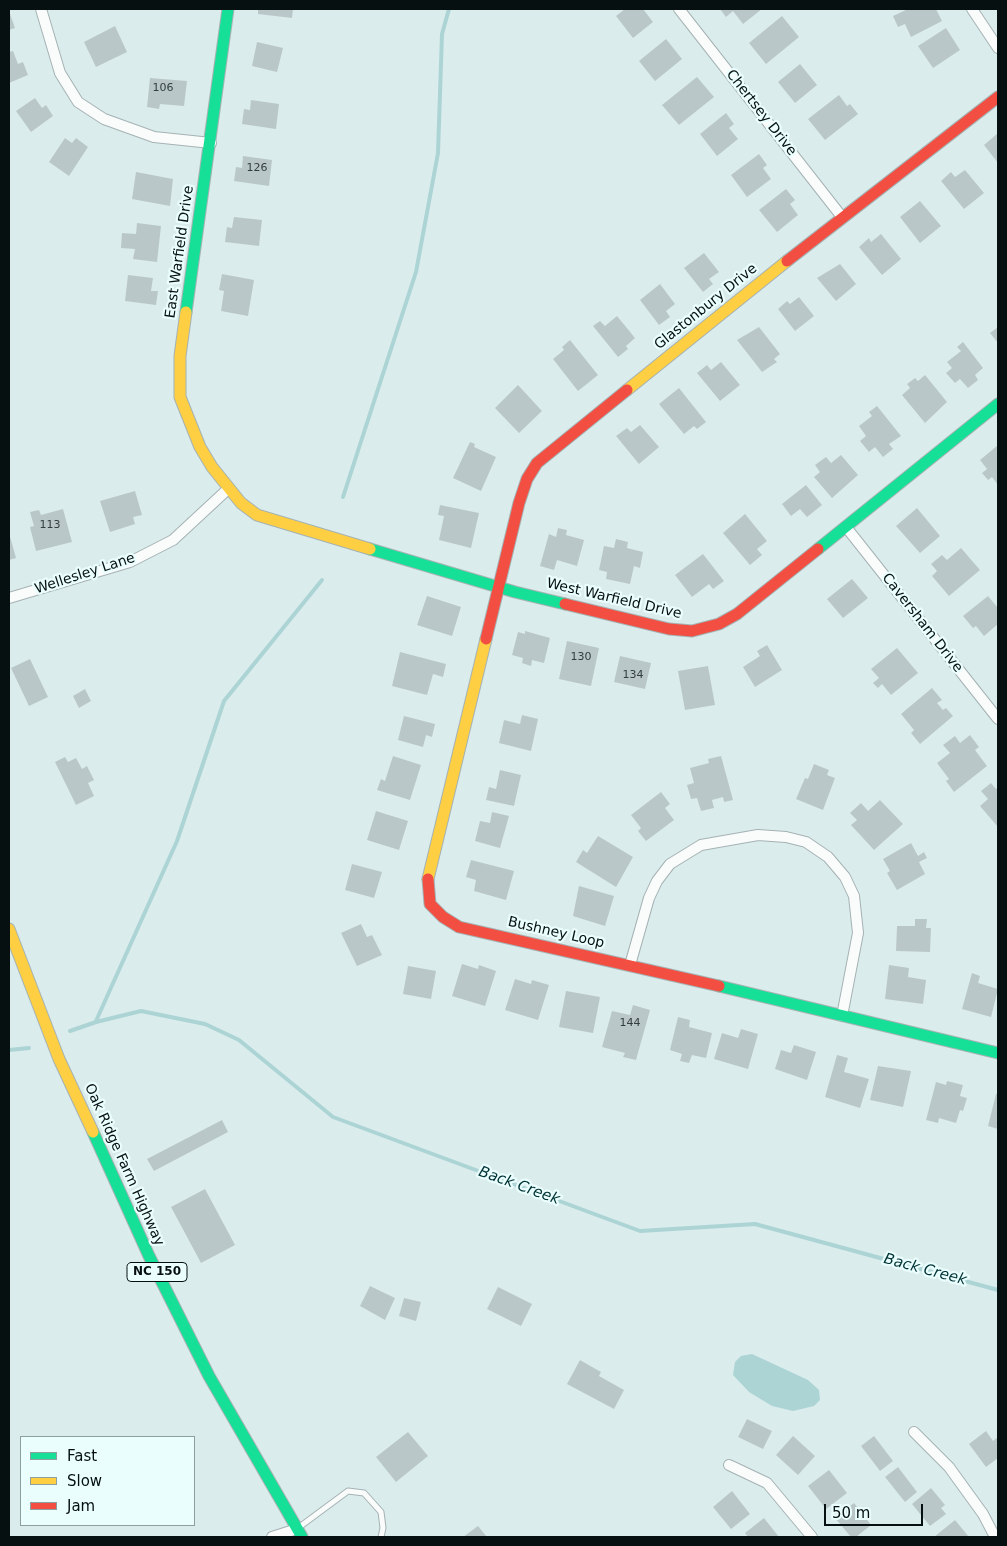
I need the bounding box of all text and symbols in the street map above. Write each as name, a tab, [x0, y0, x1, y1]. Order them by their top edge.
street label: Chertsey Drive	[722, 67, 800, 159]
house number: 106	[153, 81, 173, 95]
house number: 126	[247, 161, 267, 175]
street label: East Warfield Drive	[162, 185, 198, 319]
street label: Glastonbury Drive	[651, 260, 761, 354]
house number: 113	[40, 518, 60, 532]
street label: Wellesley Lane	[33, 550, 137, 598]
street label: Caversham Drive	[878, 570, 966, 676]
street label: West Warfield Drive	[545, 575, 683, 623]
house number: 130	[571, 650, 591, 664]
house number: 134	[623, 668, 643, 682]
street label: Bushney Loop	[506, 914, 606, 952]
house number: 144	[620, 1016, 640, 1030]
street label: Oak Ridge Farm Highway	[81, 1081, 167, 1249]
water label: Back Creek	[476, 1163, 562, 1209]
water label: Back Creek	[882, 1250, 968, 1290]
road number: NC 150	[127, 1262, 187, 1282]
legend	[20, 1436, 195, 1526]
text: Fast	[67, 1447, 97, 1465]
text: Slow	[67, 1472, 102, 1490]
scale bar	[827, 1494, 926, 1526]
text: Jam	[67, 1497, 95, 1515]
text: 50 m	[832, 1504, 870, 1522]

